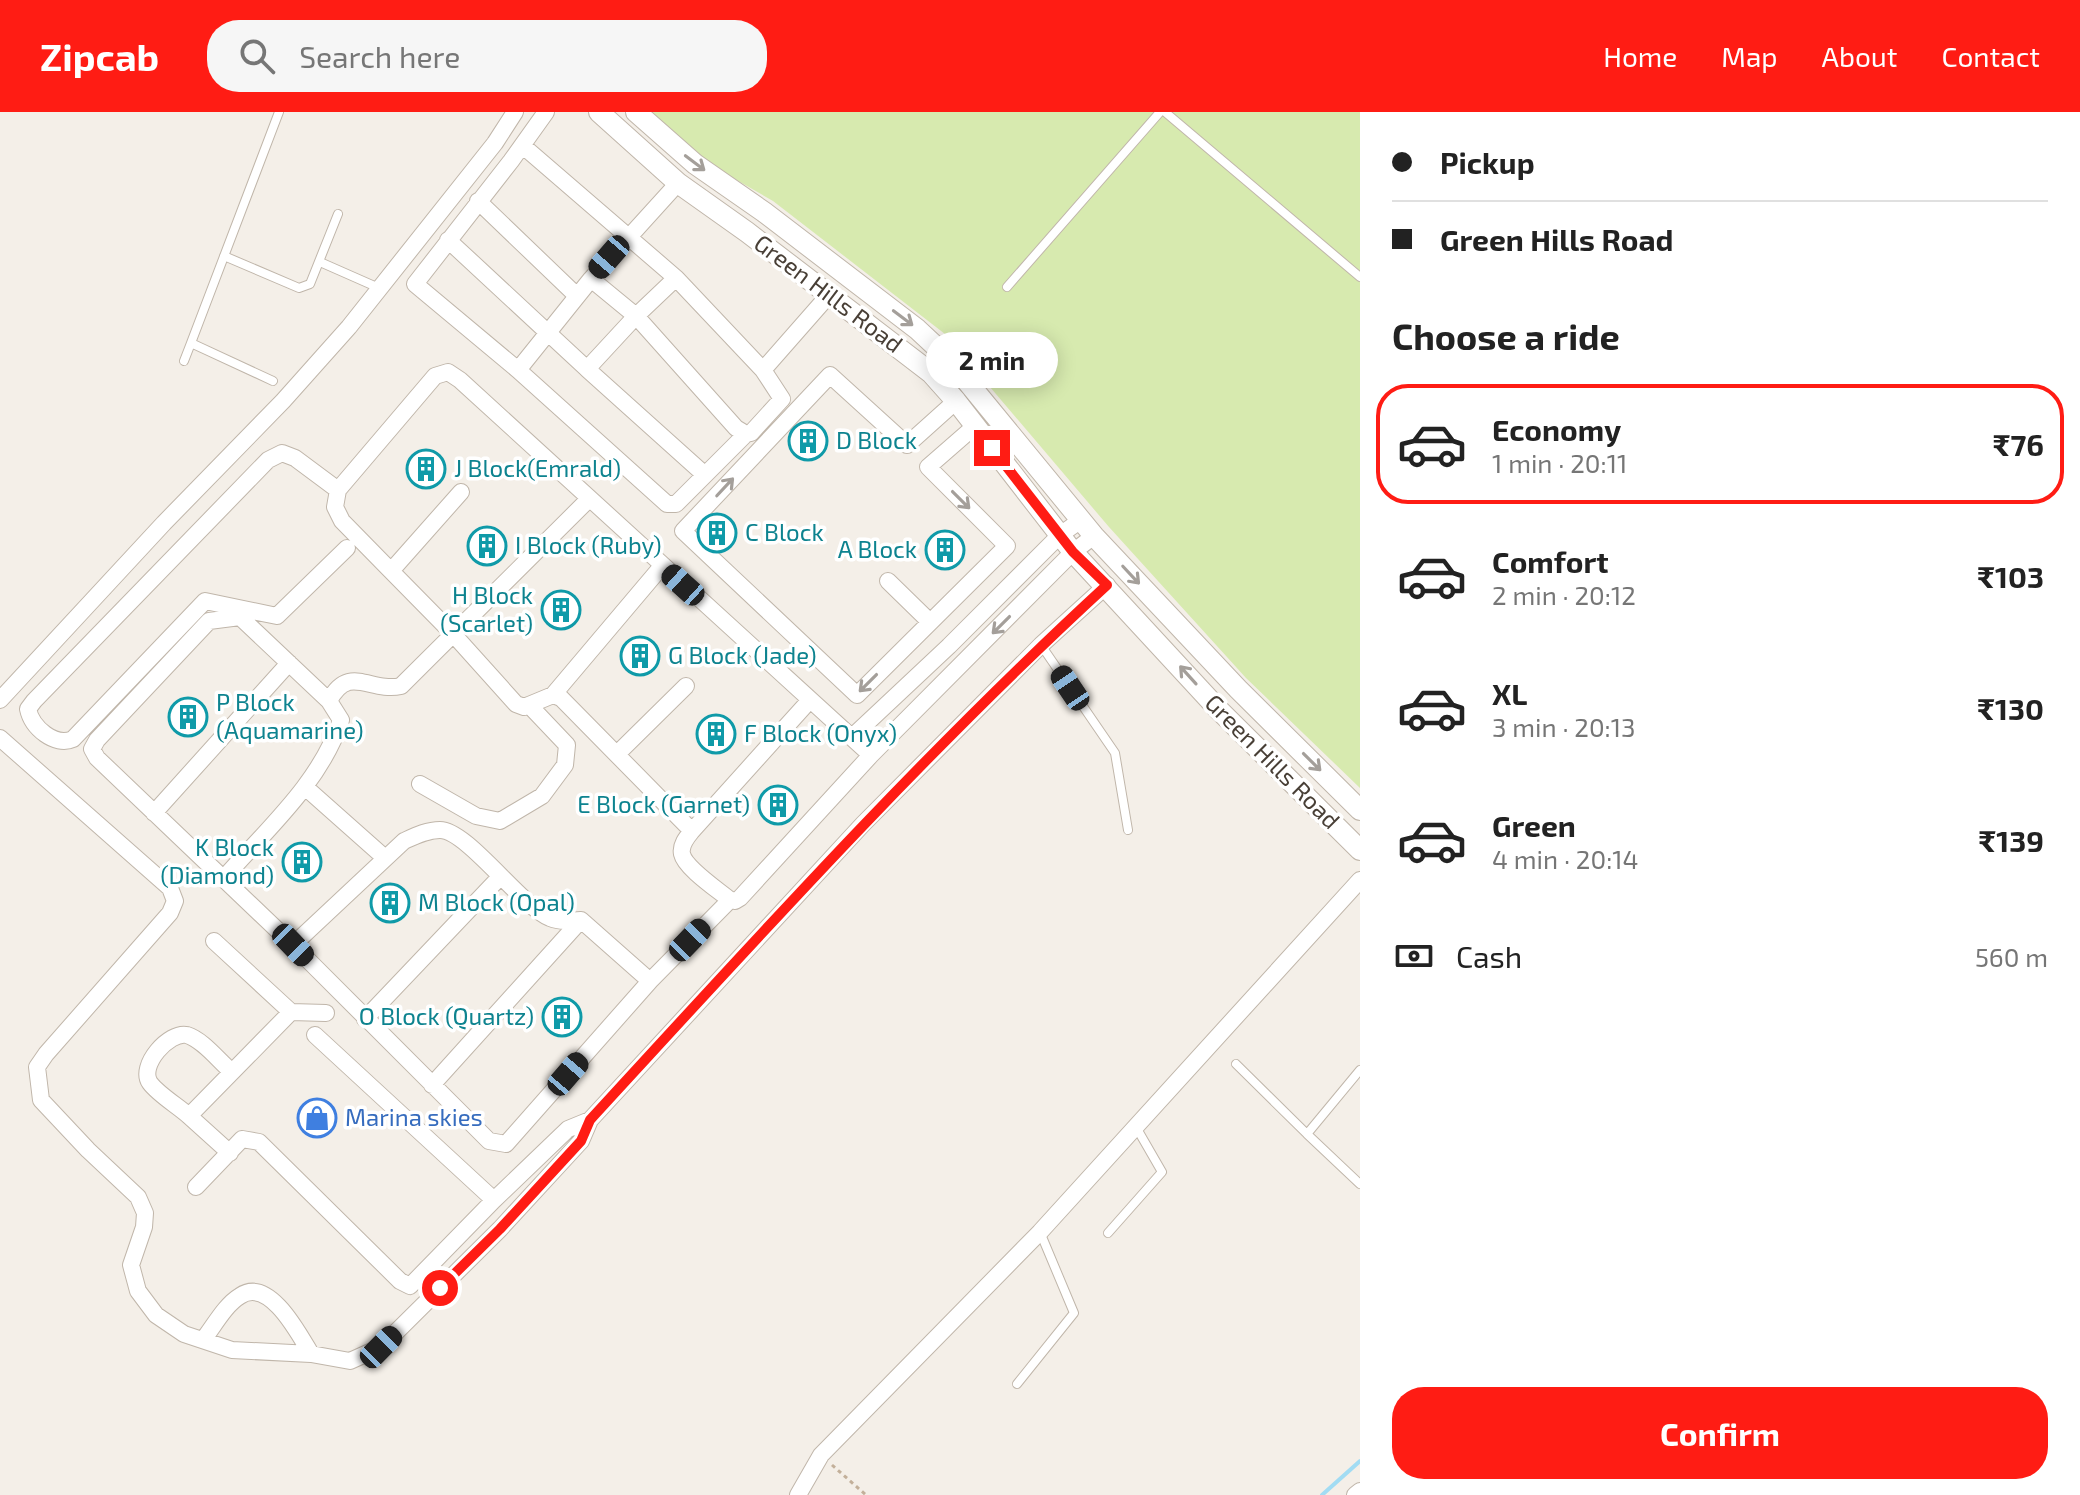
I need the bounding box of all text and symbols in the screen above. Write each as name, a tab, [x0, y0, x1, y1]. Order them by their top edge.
search box	[207, 20, 767, 92]
text: Zipcab	[40, 33, 159, 79]
icon: search	[235, 34, 279, 78]
text: Search here	[299, 38, 460, 74]
text: Home	[1603, 39, 1677, 73]
text: Map	[1721, 39, 1778, 73]
text: About	[1822, 39, 1897, 73]
text: Contact	[1941, 39, 2040, 73]
text: Pickup	[1440, 144, 1535, 180]
one-way arrow	[684, 154, 705, 171]
text: Green Hills Road	[1440, 221, 1673, 257]
street label: Green Hills Road	[749, 228, 909, 358]
car	[584, 231, 634, 283]
one-way arrow	[892, 310, 913, 327]
text: Choose a ride	[1392, 314, 1620, 357]
callout: 2 min	[926, 332, 1058, 388]
text: 2 min	[959, 344, 1025, 375]
icon: car	[1396, 408, 1468, 480]
text: Economy	[1492, 411, 1621, 447]
building icon: D Block	[787, 420, 829, 462]
place label: D Block	[836, 425, 917, 454]
text: ₹76	[1993, 426, 2044, 462]
route end	[974, 430, 1010, 466]
text: 1 min · 20:11	[1492, 447, 1627, 478]
building icon: J Block(Emrald)	[405, 448, 447, 490]
place label: J Block(Emrald)	[454, 453, 621, 482]
one-way arrow	[715, 477, 734, 497]
one-way arrow	[951, 490, 970, 509]
building icon: C Block	[696, 512, 738, 554]
place label: C Block	[745, 517, 824, 546]
building icon: I Block (Ruby)	[466, 525, 508, 567]
building icon: A Block	[924, 529, 966, 571]
place label: I Block (Ruby)	[515, 530, 662, 559]
place label: A Block	[838, 534, 917, 563]
icon: car	[1396, 540, 1468, 612]
text: Comfort	[1492, 543, 1609, 579]
text: ₹103	[1977, 558, 2044, 594]
car	[657, 560, 709, 610]
one-way arrow	[1121, 565, 1140, 584]
text: 2 min · 20:12	[1492, 579, 1636, 610]
place label: H Block (Scarlet)	[440, 580, 533, 637]
building icon: H Block (Scarlet)	[540, 589, 582, 631]
one-way arrow	[992, 615, 1011, 634]
building icon: G Block (Jade)	[619, 635, 661, 677]
place label: G Block (Jade)	[668, 640, 817, 669]
car	[1047, 661, 1093, 715]
one-way arrow	[1178, 665, 1197, 685]
icon: car	[1396, 672, 1468, 744]
one-way arrow	[859, 673, 878, 692]
text: XL	[1492, 675, 1527, 711]
place label: P Block (Aquamarine)	[216, 687, 364, 744]
street label: Green Hills Road	[1200, 688, 1346, 834]
text: ₹130	[1977, 690, 2044, 726]
building icon: P Block (Aquamarine)	[167, 696, 209, 738]
text: 3 min · 20:13	[1492, 711, 1636, 742]
building icon: F Block (Onyx)	[695, 713, 737, 755]
place label: F Block (Onyx)	[744, 718, 897, 747]
one-way arrow	[1302, 752, 1321, 771]
building icon: E Block (Garnet)	[757, 784, 799, 826]
place label: E Block (Garnet)	[577, 789, 750, 818]
icon: car	[1396, 804, 1468, 876]
text: Green	[1492, 807, 1576, 843]
text: ₹139	[1979, 822, 2044, 858]
place label: K Block (Diamond)	[160, 832, 274, 889]
building icon: K Block (Diamond)	[281, 841, 323, 883]
text: 4 min · 20:14	[1492, 843, 1639, 874]
building icon: M Block (Opal)	[369, 882, 411, 924]
place label: M Block (Opal)	[418, 887, 575, 916]
car	[665, 914, 715, 966]
car	[268, 919, 318, 971]
icon: cash	[1392, 934, 1436, 978]
text: Cash	[1456, 938, 1522, 974]
text: 560 m	[1975, 941, 2048, 972]
building icon: O Block (Quartz)	[541, 996, 583, 1038]
place label: O Block (Quartz)	[359, 1001, 534, 1030]
car	[543, 1048, 593, 1100]
shop icon: Marina skies	[296, 1097, 338, 1139]
place label: Marina skies	[345, 1102, 483, 1131]
route start	[422, 1270, 458, 1306]
car	[356, 1322, 406, 1372]
button: Confirm	[1392, 1387, 2048, 1479]

